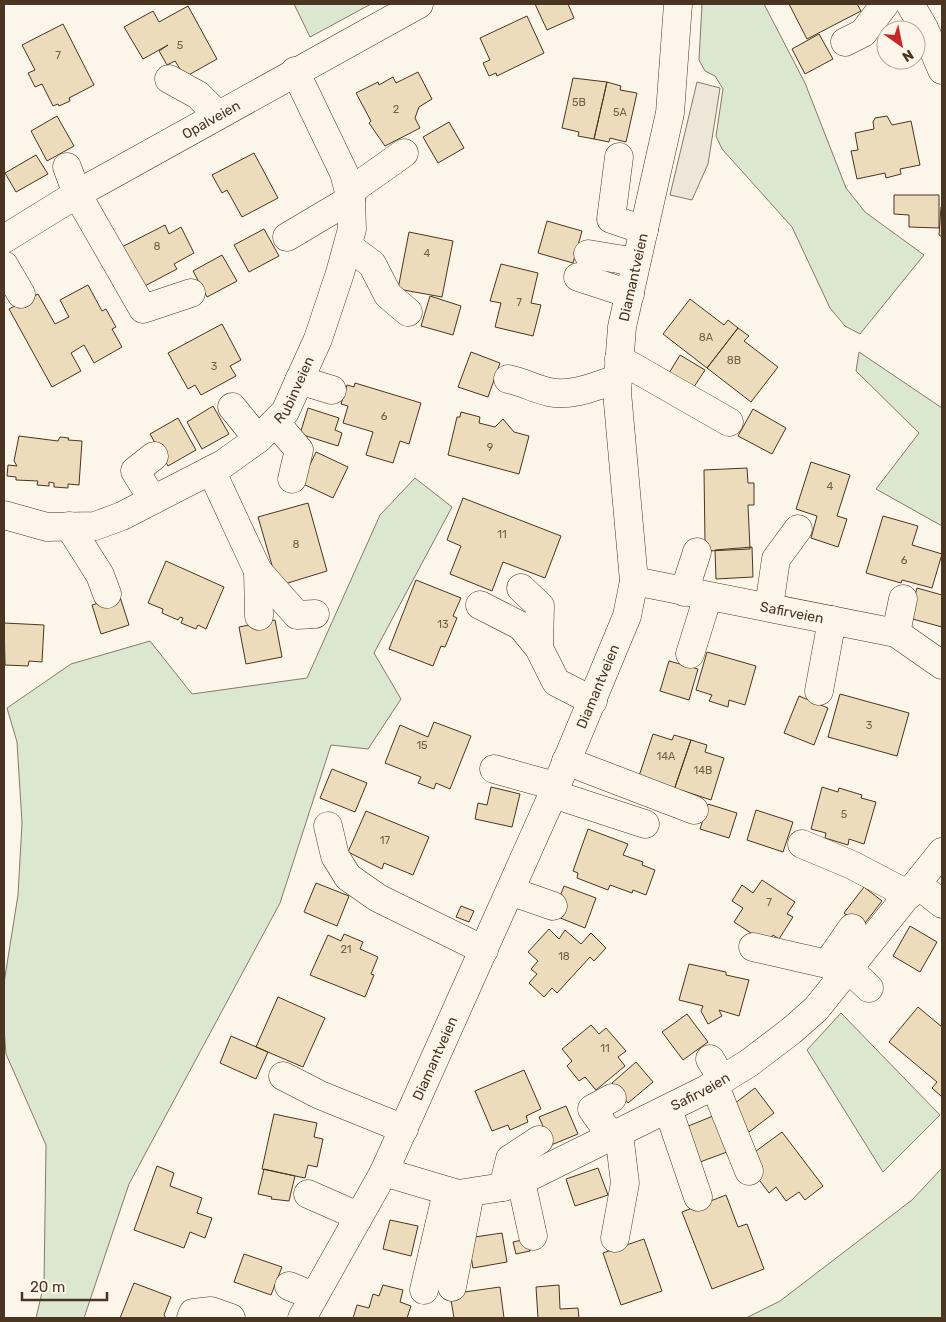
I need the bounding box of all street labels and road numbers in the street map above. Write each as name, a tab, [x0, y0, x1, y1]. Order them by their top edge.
street label: Opalveien	[179, 97, 243, 143]
street label: Diamantveien	[615, 231, 651, 323]
street label: Rubinveien	[270, 354, 318, 427]
street label: Safirveien	[759, 598, 825, 627]
street label: Diamantveien	[573, 642, 623, 731]
street label: Diamantveien	[409, 1014, 461, 1103]
street label: Safirveien	[668, 1069, 733, 1114]

